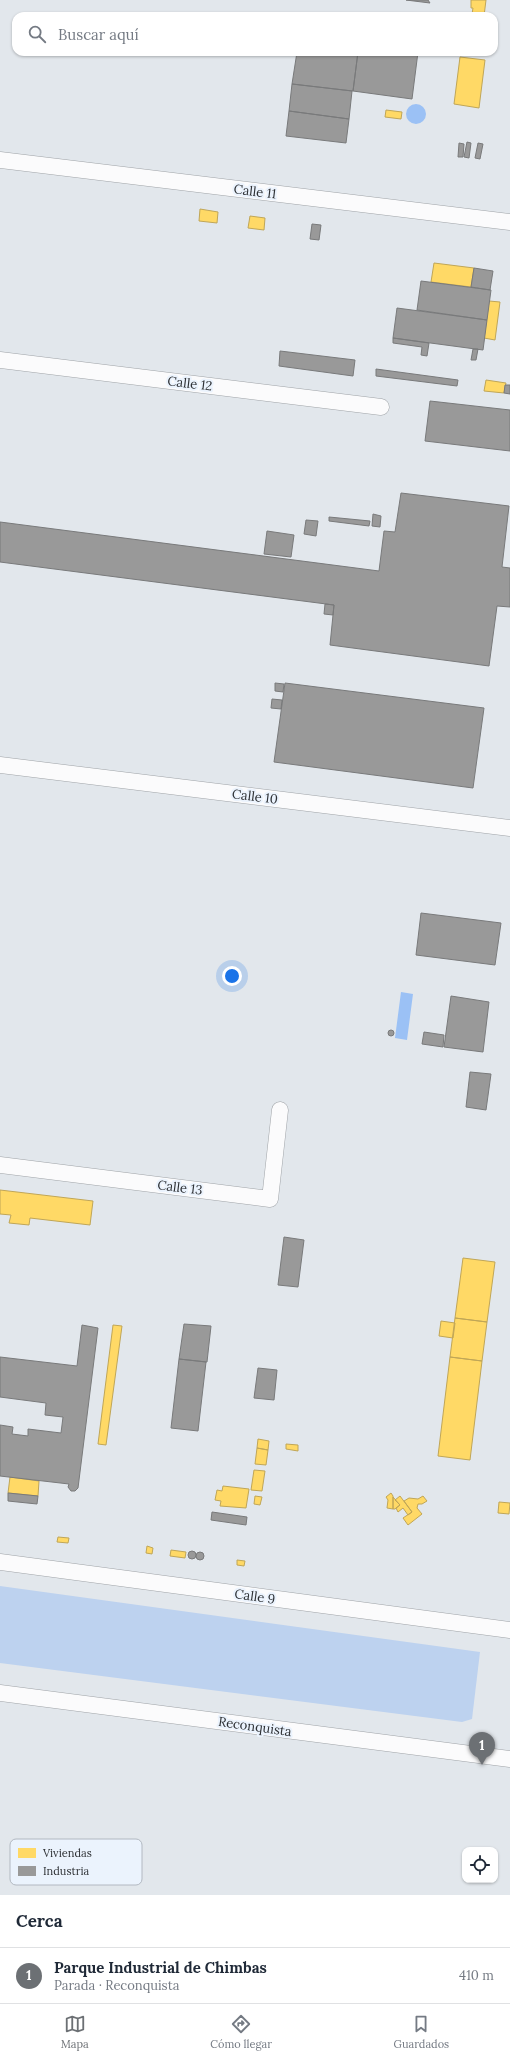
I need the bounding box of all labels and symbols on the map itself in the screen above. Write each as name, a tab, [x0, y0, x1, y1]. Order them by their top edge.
street label: Calle 11	[233, 180, 277, 203]
street label: Calle 12	[167, 372, 213, 395]
street label: Calle 10	[231, 785, 279, 808]
your location	[222, 966, 242, 986]
street label: Calle 13	[156, 1176, 203, 1199]
street label: Calle 9	[234, 1585, 276, 1608]
street label: Reconquista	[217, 1713, 293, 1740]
pin: 1	[469, 1732, 495, 1765]
legend	[10, 1839, 142, 1885]
text: Viviendas	[42, 1846, 92, 1860]
text: Industria	[43, 1864, 90, 1878]

